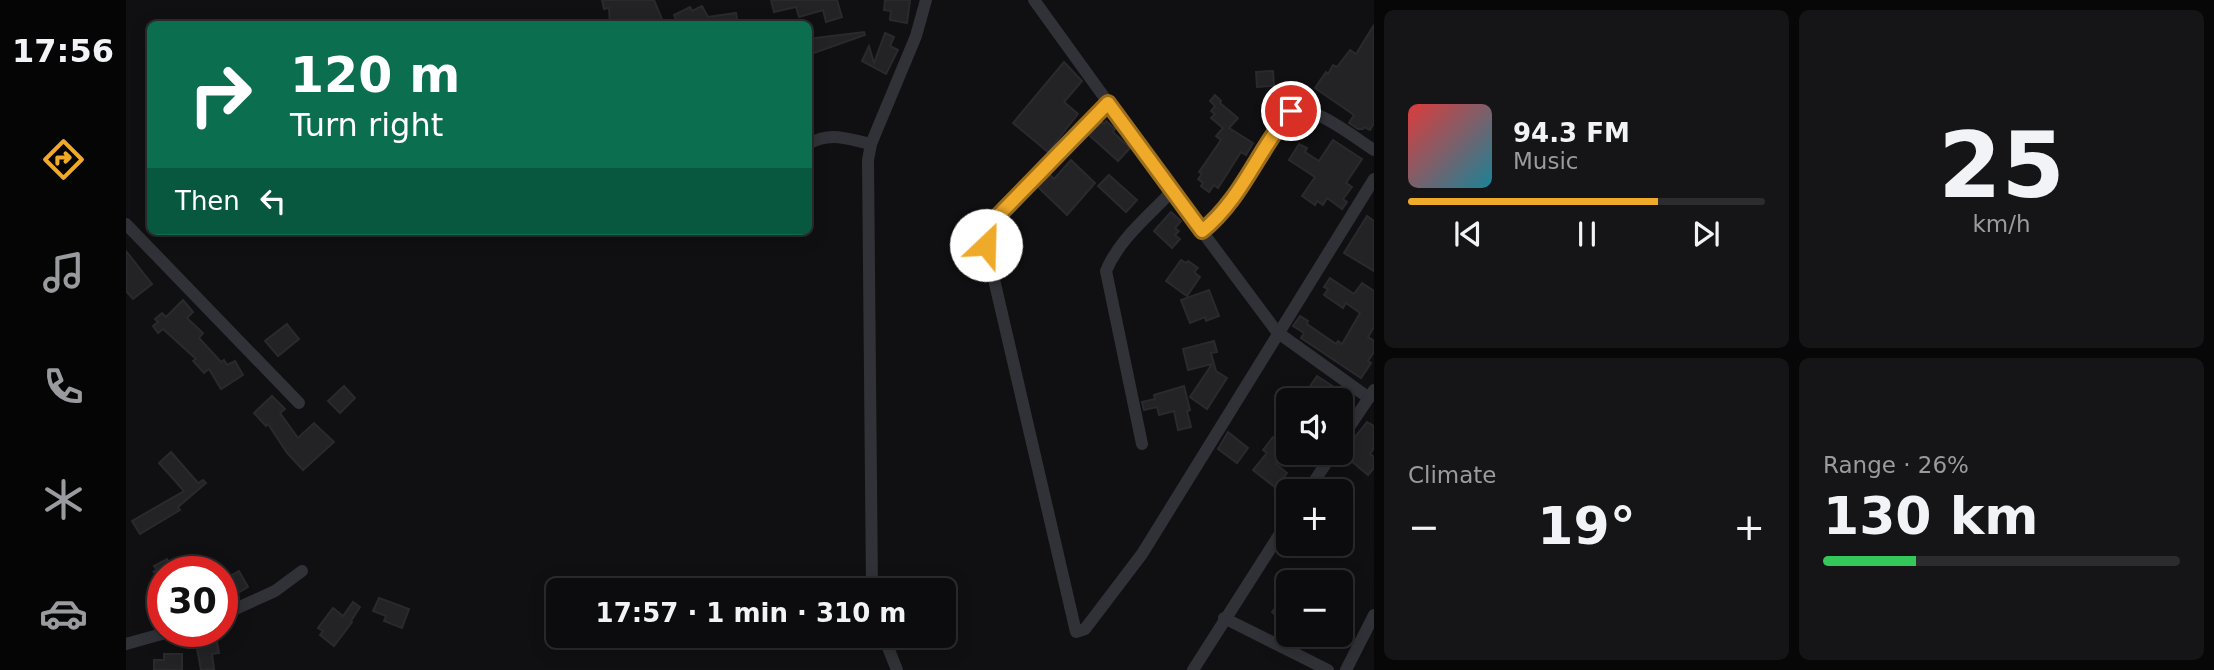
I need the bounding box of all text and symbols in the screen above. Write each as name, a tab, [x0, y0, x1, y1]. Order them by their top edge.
text: 17:56	[12, 32, 114, 70]
text: 120 m	[290, 47, 460, 104]
icon: right	[175, 49, 266, 140]
pin	[1261, 81, 1321, 141]
icon: arrive	[1272, 92, 1310, 130]
text: Turn right	[290, 106, 443, 144]
text: 25	[1938, 113, 2065, 218]
text: 94.3 FM	[1513, 118, 1630, 148]
icon: directions	[39, 135, 88, 184]
text: Music	[1513, 148, 1578, 174]
icon: left	[254, 182, 292, 220]
text: Then	[175, 186, 240, 216]
position arrow	[949, 208, 1023, 282]
text: km/h	[1972, 211, 2031, 237]
icon: previous	[1449, 215, 1487, 253]
icon: pause	[1568, 215, 1606, 253]
icon: next	[1687, 215, 1725, 253]
icon: music	[39, 248, 88, 297]
icon: phone	[39, 362, 88, 411]
map controls	[1276, 388, 1353, 647]
button: sound	[1276, 388, 1353, 465]
text: Range · 26%	[1823, 452, 1969, 478]
text: Climate	[1408, 462, 1497, 488]
icon: climate	[39, 475, 88, 524]
button: +	[1276, 479, 1353, 556]
text: 130 km	[1823, 486, 2038, 546]
text: 19°	[1537, 496, 1636, 556]
text: −	[1408, 505, 1440, 549]
text: +	[1733, 505, 1765, 549]
speed limit sign: 30	[147, 556, 238, 647]
button: −	[1276, 570, 1353, 647]
icon: car	[39, 589, 88, 638]
text: 17:57 · 1 min · 310 m	[596, 598, 906, 628]

